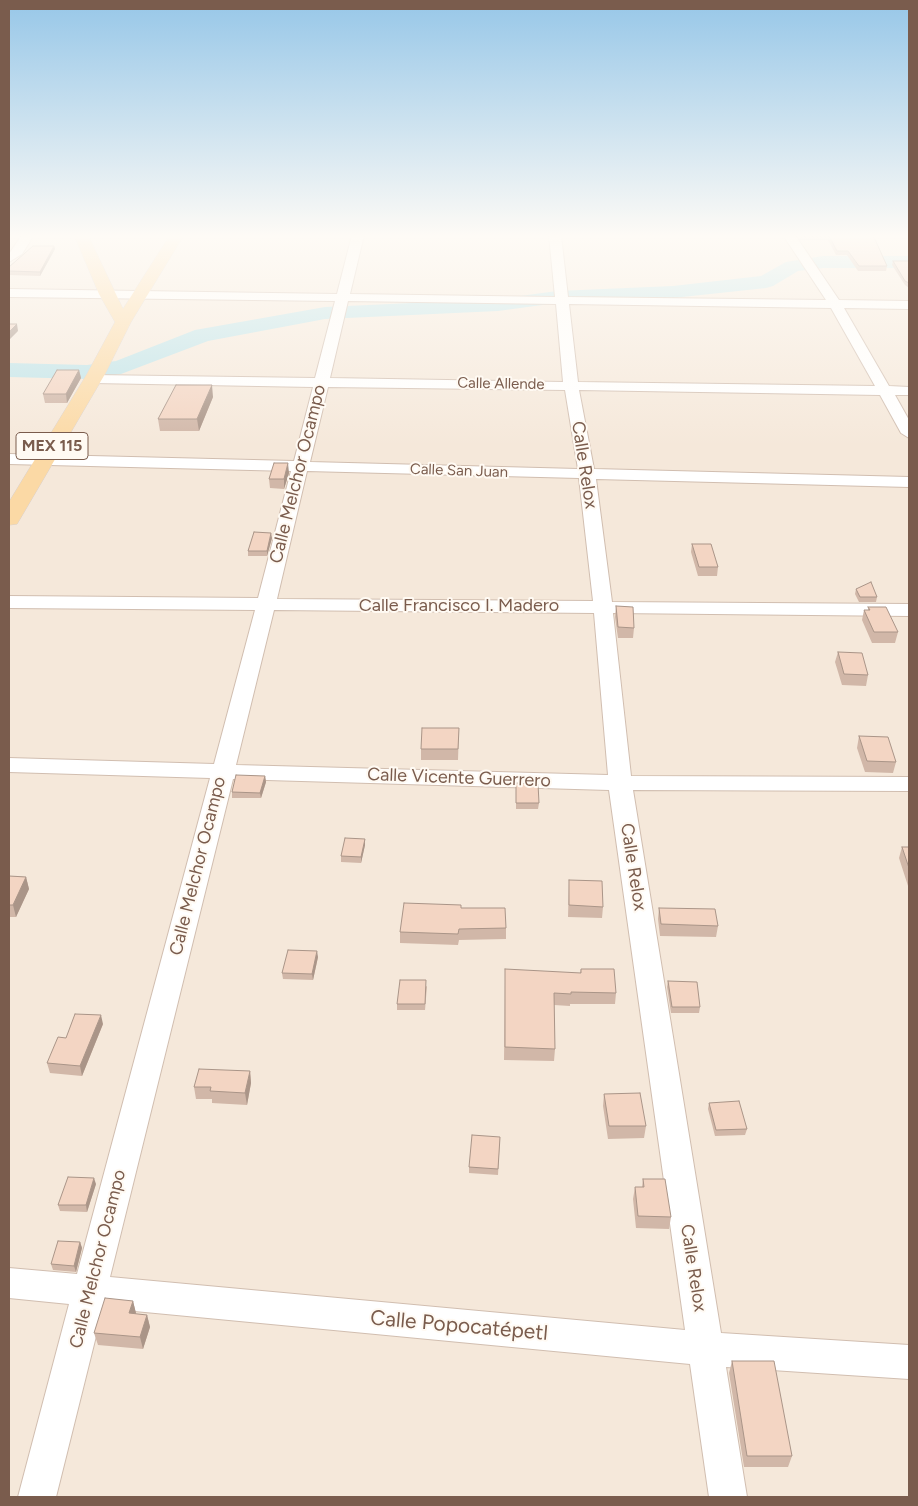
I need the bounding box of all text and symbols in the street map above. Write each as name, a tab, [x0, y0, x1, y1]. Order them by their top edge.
street label: Calle Allende	[457, 374, 545, 394]
street label: Calle Melchor Ocampo	[265, 382, 331, 566]
street label: Calle Relox	[566, 420, 602, 510]
road number: MEX 115	[16, 432, 88, 460]
street label: Calle San Juan	[410, 460, 508, 482]
street label: Calle Francisco I. Madero	[359, 595, 559, 617]
street label: Calle Vicente Guerrero	[367, 764, 551, 792]
street label: Calle Melchor Ocampo	[165, 774, 231, 958]
street label: Calle Relox	[615, 822, 651, 912]
street label: Calle Melchor Ocampo	[65, 1167, 131, 1351]
street label: Calle Relox	[675, 1223, 711, 1313]
street label: Calle Popocatépetl	[369, 1306, 549, 1346]

